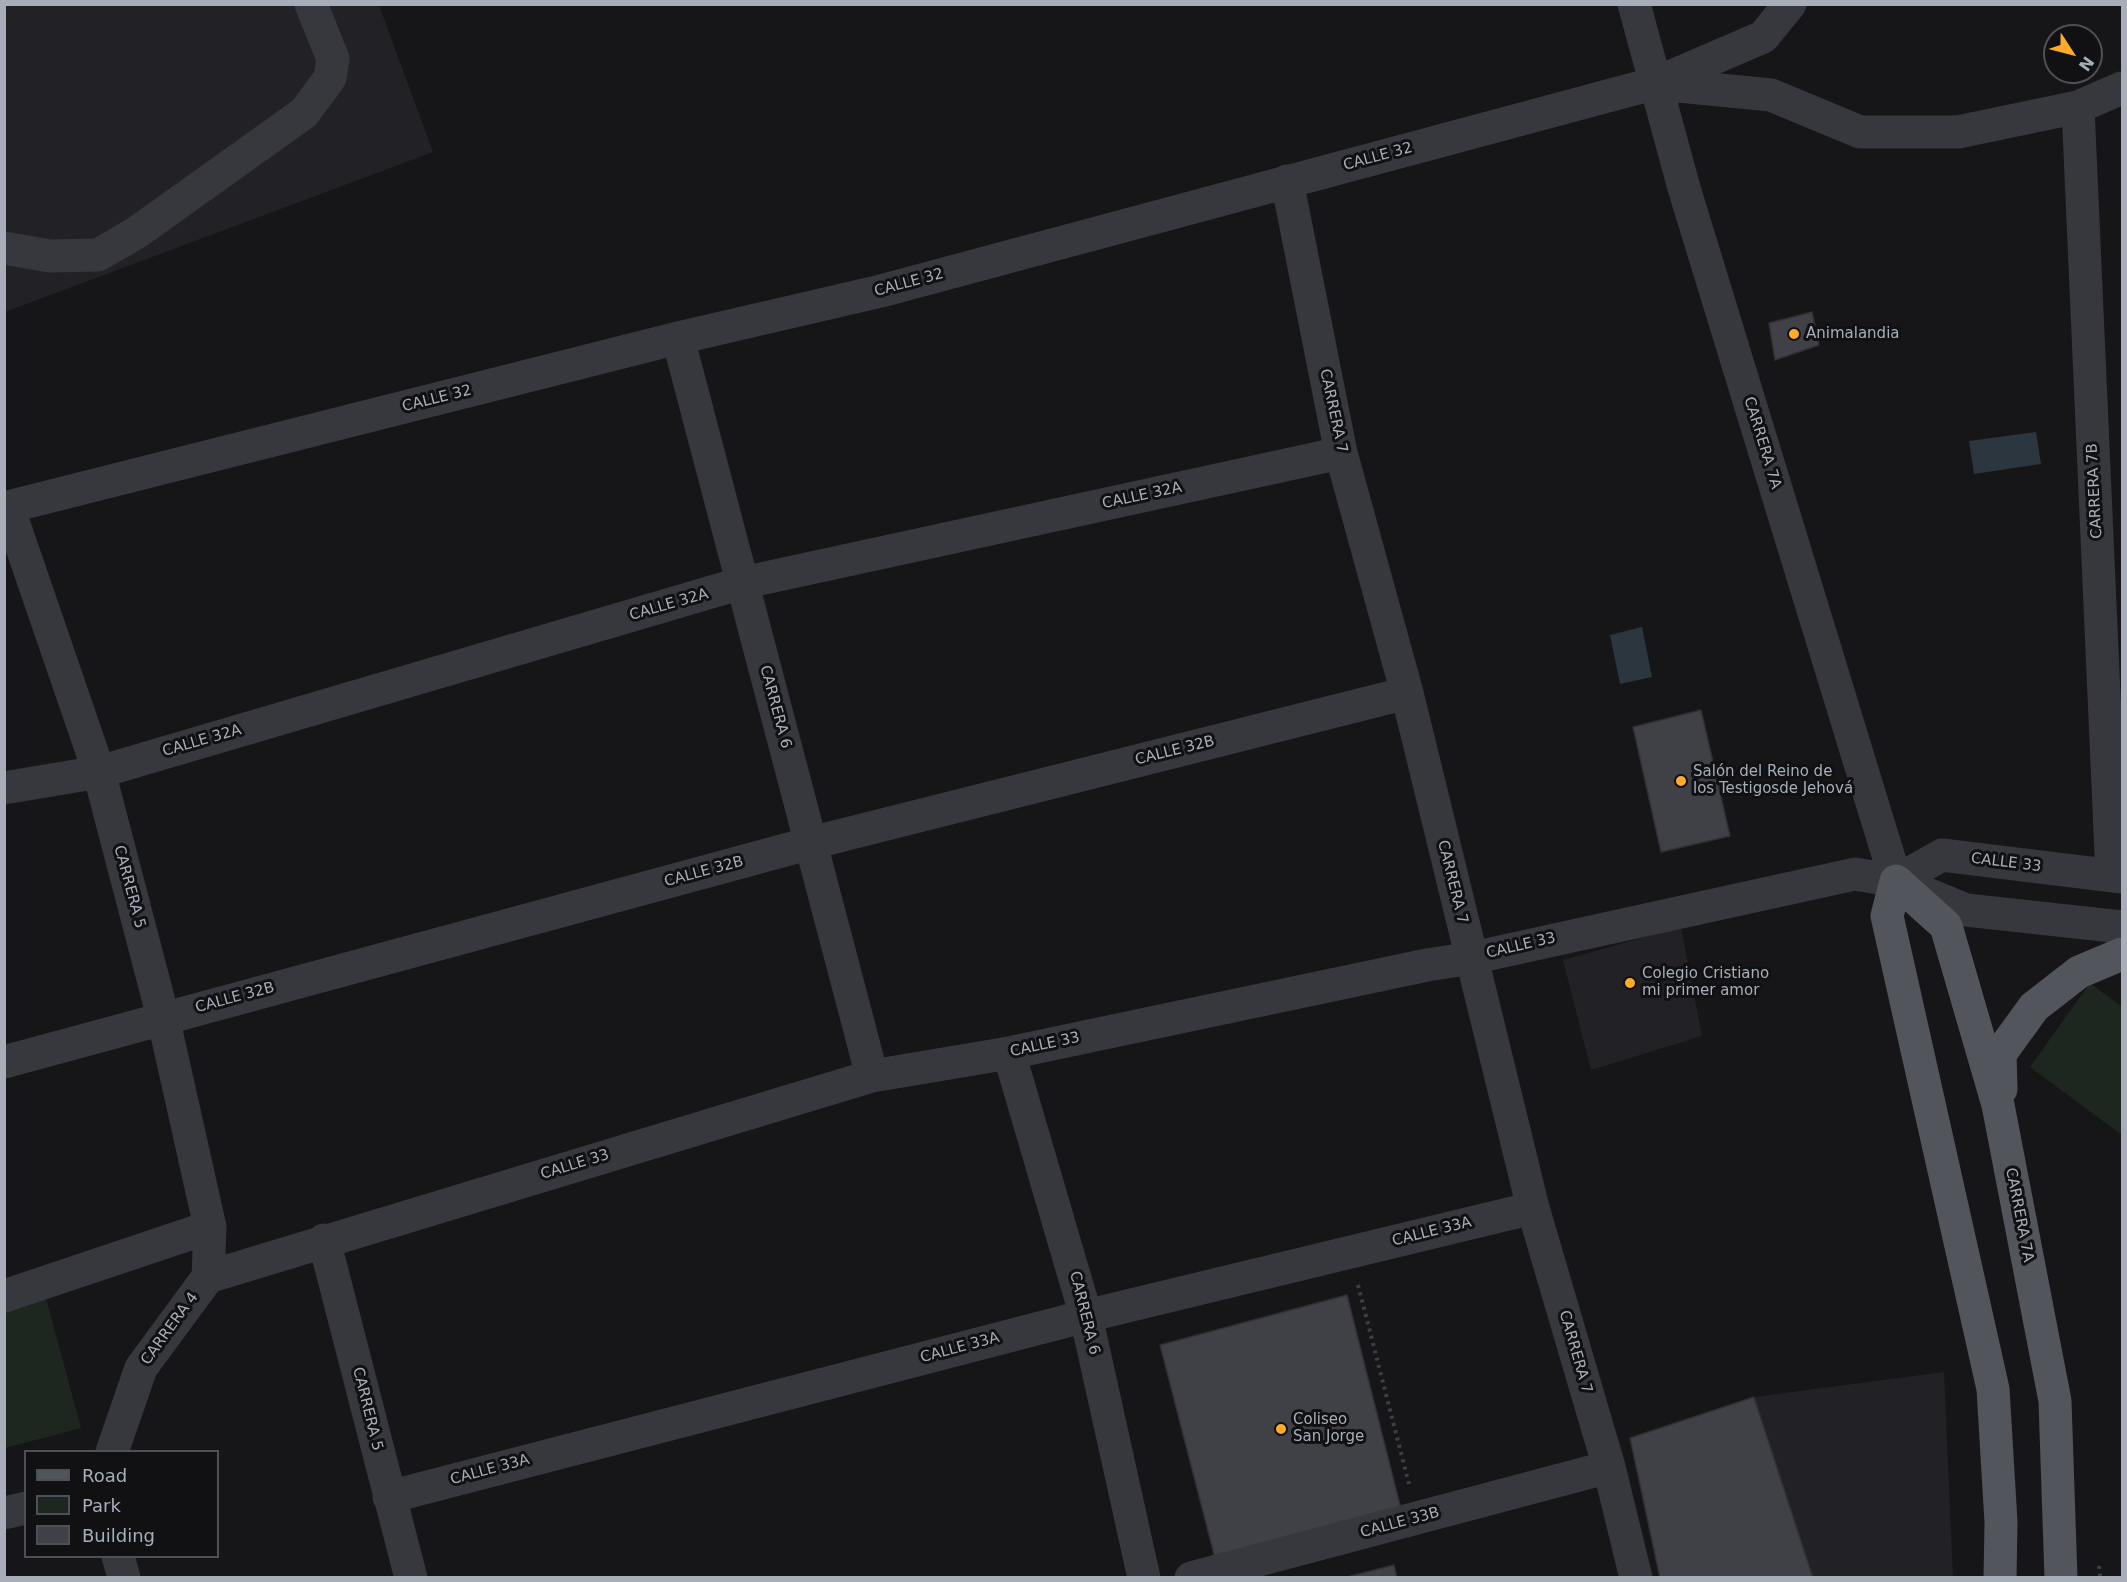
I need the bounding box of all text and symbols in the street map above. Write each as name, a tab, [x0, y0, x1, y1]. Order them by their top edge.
north arrow	[2043, 24, 2103, 84]
text: N	[2075, 53, 2098, 75]
street label: CALLE 32	[1341, 139, 1415, 175]
street label: CALLE 32	[872, 265, 946, 301]
place label: Animalandia	[1806, 325, 1899, 343]
marker: Animalandia	[1787, 327, 1801, 341]
street label: CARRERA 7	[1315, 367, 1351, 455]
street label: CALLE 32	[400, 382, 474, 416]
street label: CARRERA 7A	[1739, 395, 1785, 491]
street label: CARRERA 7B	[2084, 443, 2106, 539]
street label: CALLE 32A	[1100, 479, 1184, 513]
street label: CALLE 32A	[628, 585, 710, 625]
street label: CARRERA 6	[755, 663, 795, 751]
street label: CALLE 32A	[161, 721, 243, 761]
street label: CALLE 32B	[1133, 732, 1217, 770]
place label: Salón del Reino de los Testigosde Jehová	[1693, 763, 1853, 798]
marker: Salón del Reino de los Testigosde Jehová	[1674, 774, 1688, 788]
street label: CARRERA 7	[1433, 838, 1471, 926]
street label: CARRERA 5	[109, 843, 149, 931]
street label: CALLE 33	[1970, 850, 2042, 876]
street label: CALLE 32B	[663, 853, 745, 891]
street label: CALLE 33	[1484, 929, 1558, 963]
place label: Colegio Cristiano mi primer amor	[1642, 965, 1769, 1000]
marker: Colegio Cristiano mi primer amor	[1623, 976, 1637, 990]
street label: CALLE 32B	[194, 979, 276, 1017]
street label: CALLE 33	[1009, 1029, 1081, 1061]
street label: CALLE 33	[539, 1146, 611, 1184]
street label: CARRERA 7A	[2001, 1166, 2037, 1264]
street label: CALLE 33A	[1391, 1213, 1473, 1251]
street label: CARRERA 6	[1065, 1269, 1103, 1357]
street label: CARRERA 4	[138, 1289, 202, 1369]
street label: CARRERA 7	[1555, 1308, 1595, 1396]
street label: CALLE 33A	[919, 1329, 1001, 1367]
street label: CARRERA 5	[348, 1365, 386, 1453]
place label: Coliseo San Jorge	[1293, 1411, 1364, 1446]
marker: Coliseo San Jorge	[1274, 1422, 1288, 1436]
legend	[24, 1450, 219, 1558]
street label: CALLE 33A	[449, 1451, 531, 1489]
text: Road	[82, 1465, 127, 1486]
text: Park	[82, 1495, 121, 1516]
street label: CALLE 33B	[1359, 1504, 1441, 1542]
text: Building	[82, 1525, 155, 1546]

